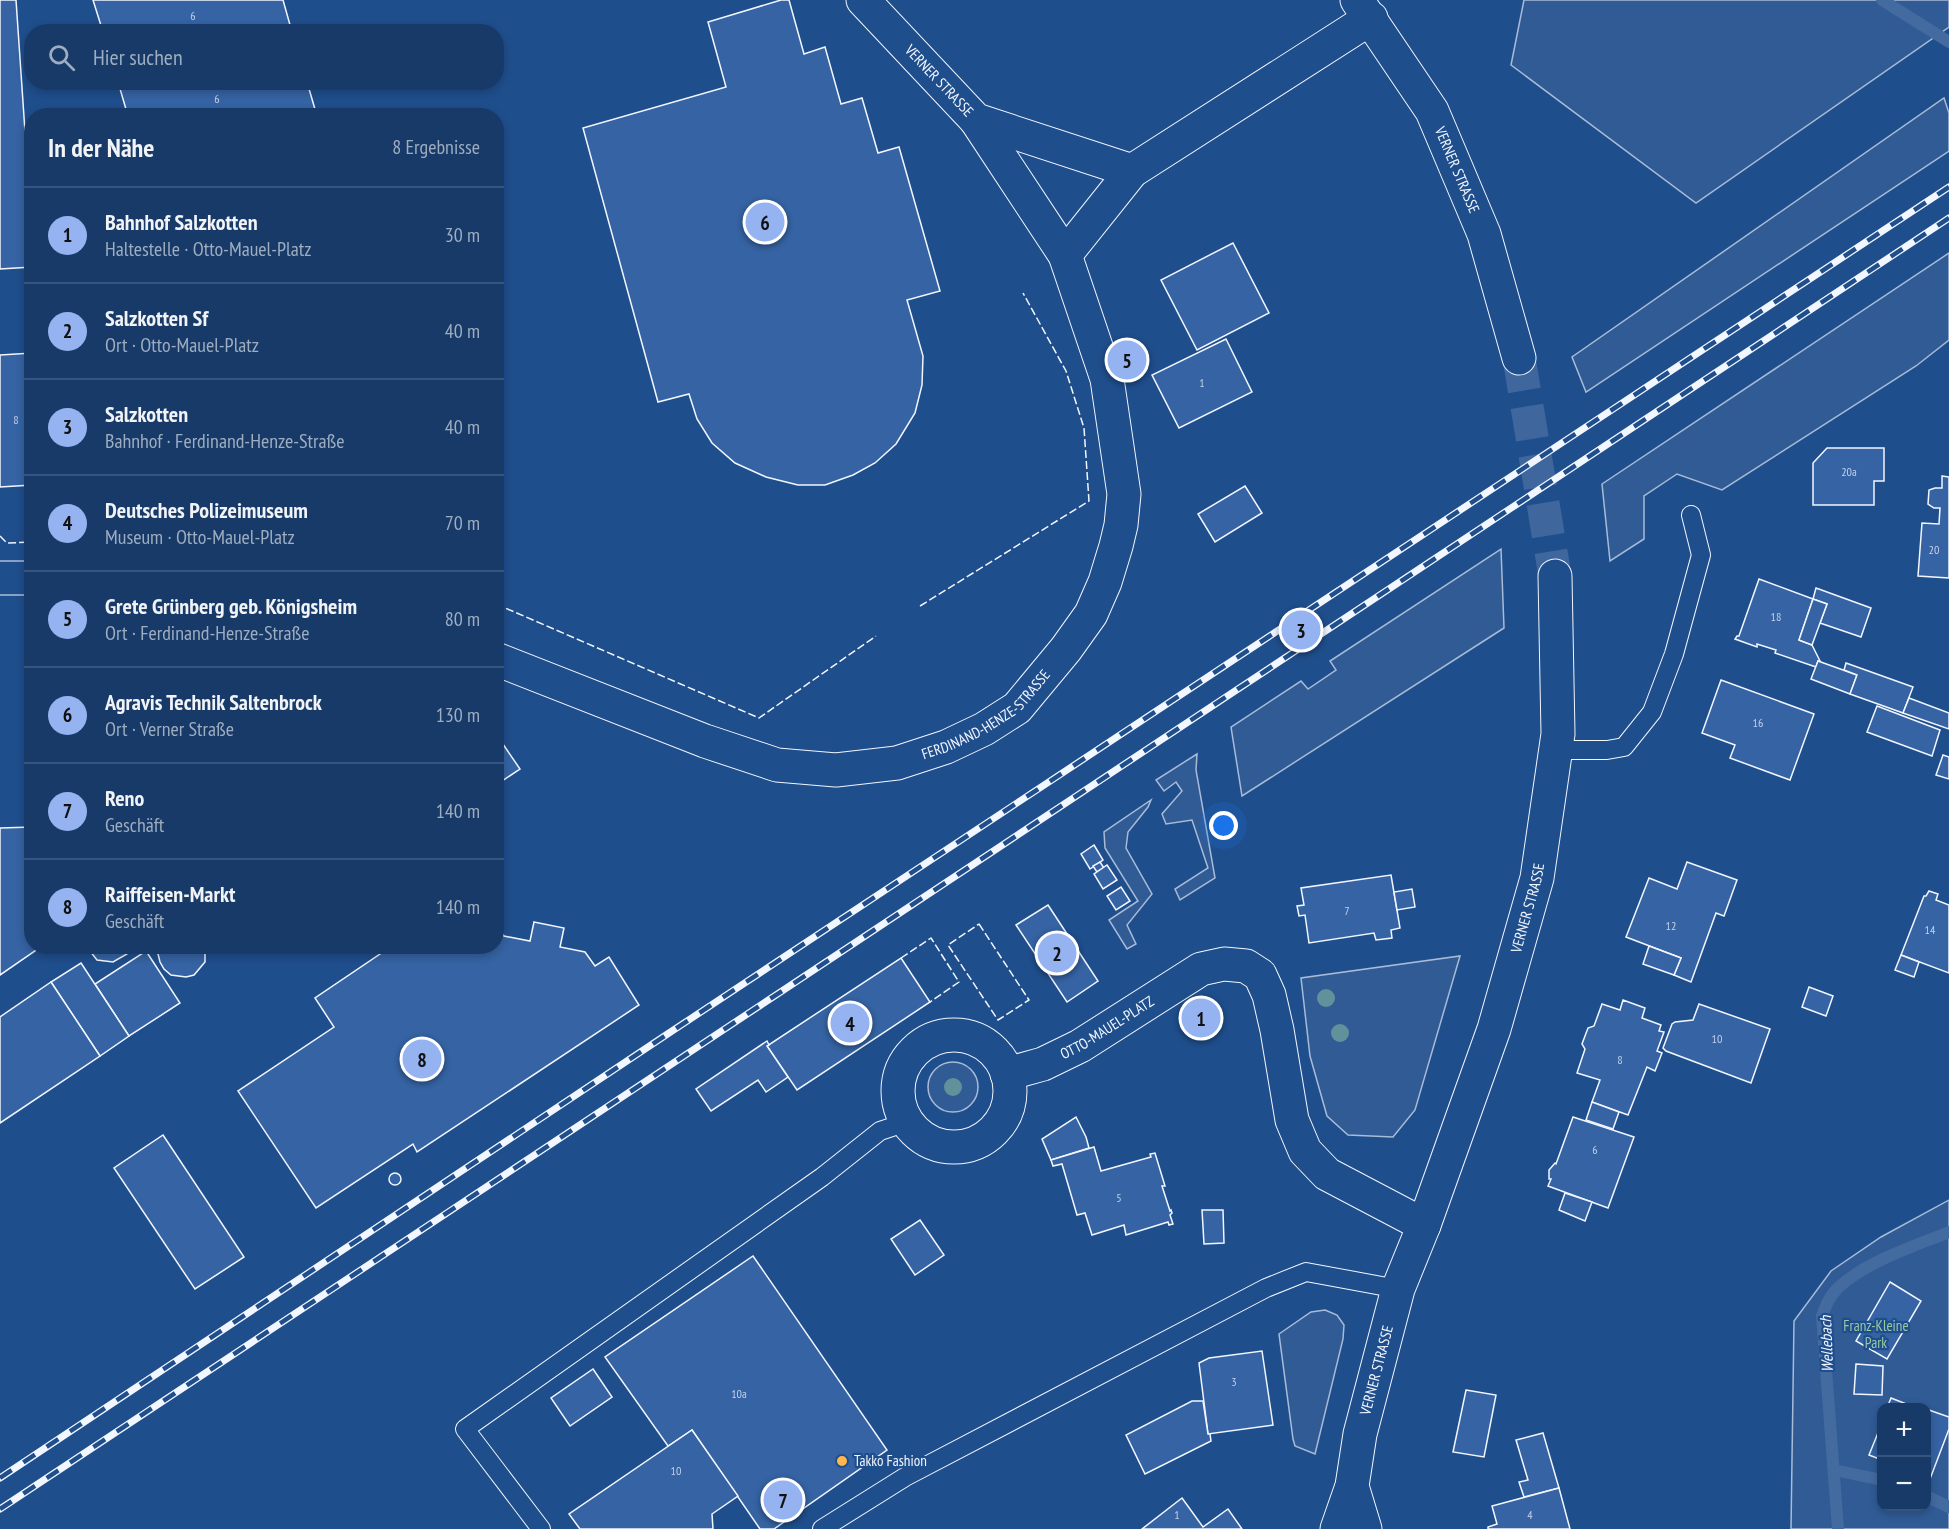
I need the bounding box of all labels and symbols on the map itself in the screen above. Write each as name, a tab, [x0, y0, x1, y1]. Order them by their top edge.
house number: 6	[190, 8, 196, 23]
street label: VERNER STRASSE	[900, 40, 978, 120]
house number: 6	[214, 91, 220, 106]
street label: VERNER STRASSE	[1430, 123, 1484, 216]
pin: 6	[746, 200, 784, 244]
pin: 5	[1108, 338, 1146, 382]
house number: 1	[1199, 375, 1205, 390]
house number: 8	[13, 412, 19, 427]
house number: 20a	[1841, 464, 1857, 479]
house number: 20	[1929, 542, 1939, 557]
pin: 3	[1282, 608, 1320, 652]
house number: 18	[1771, 609, 1781, 624]
street label: FERDINAND-HENZE-STRASSE	[919, 666, 1054, 763]
house number: 16	[1753, 715, 1763, 730]
your location	[1209, 811, 1238, 840]
street label: VERNER STRASSE	[1506, 862, 1548, 956]
house number: 7	[1344, 903, 1350, 918]
house number: 12	[1666, 918, 1676, 933]
house number: 14	[1925, 922, 1936, 937]
pin: 2	[1038, 930, 1076, 976]
street label: OTTO-MAUEL-PLATZ	[1057, 991, 1157, 1063]
pin: 1	[1182, 996, 1220, 1040]
pin: 4	[830, 1000, 870, 1046]
house number: 10	[1712, 1031, 1722, 1046]
pin: 8	[402, 1036, 442, 1082]
house number: 8	[1617, 1052, 1623, 1067]
house number: 6	[1592, 1142, 1598, 1157]
house number: 5	[1116, 1190, 1122, 1205]
water label: Wellebach	[1815, 1314, 1837, 1373]
park label: Franz-Kleine Park	[1843, 1316, 1909, 1352]
street label: VERNER STRASSE	[1355, 1323, 1397, 1418]
house number: 3	[1231, 1374, 1237, 1389]
house number: 10a	[731, 1386, 747, 1401]
place label: Takko Fashion	[854, 1451, 927, 1470]
marker: Takko Fashion	[835, 1454, 849, 1468]
house number: 10	[671, 1463, 681, 1478]
pin: 7	[764, 1478, 802, 1522]
house number: 1	[1174, 1507, 1180, 1522]
house number: 4	[1527, 1507, 1533, 1522]

